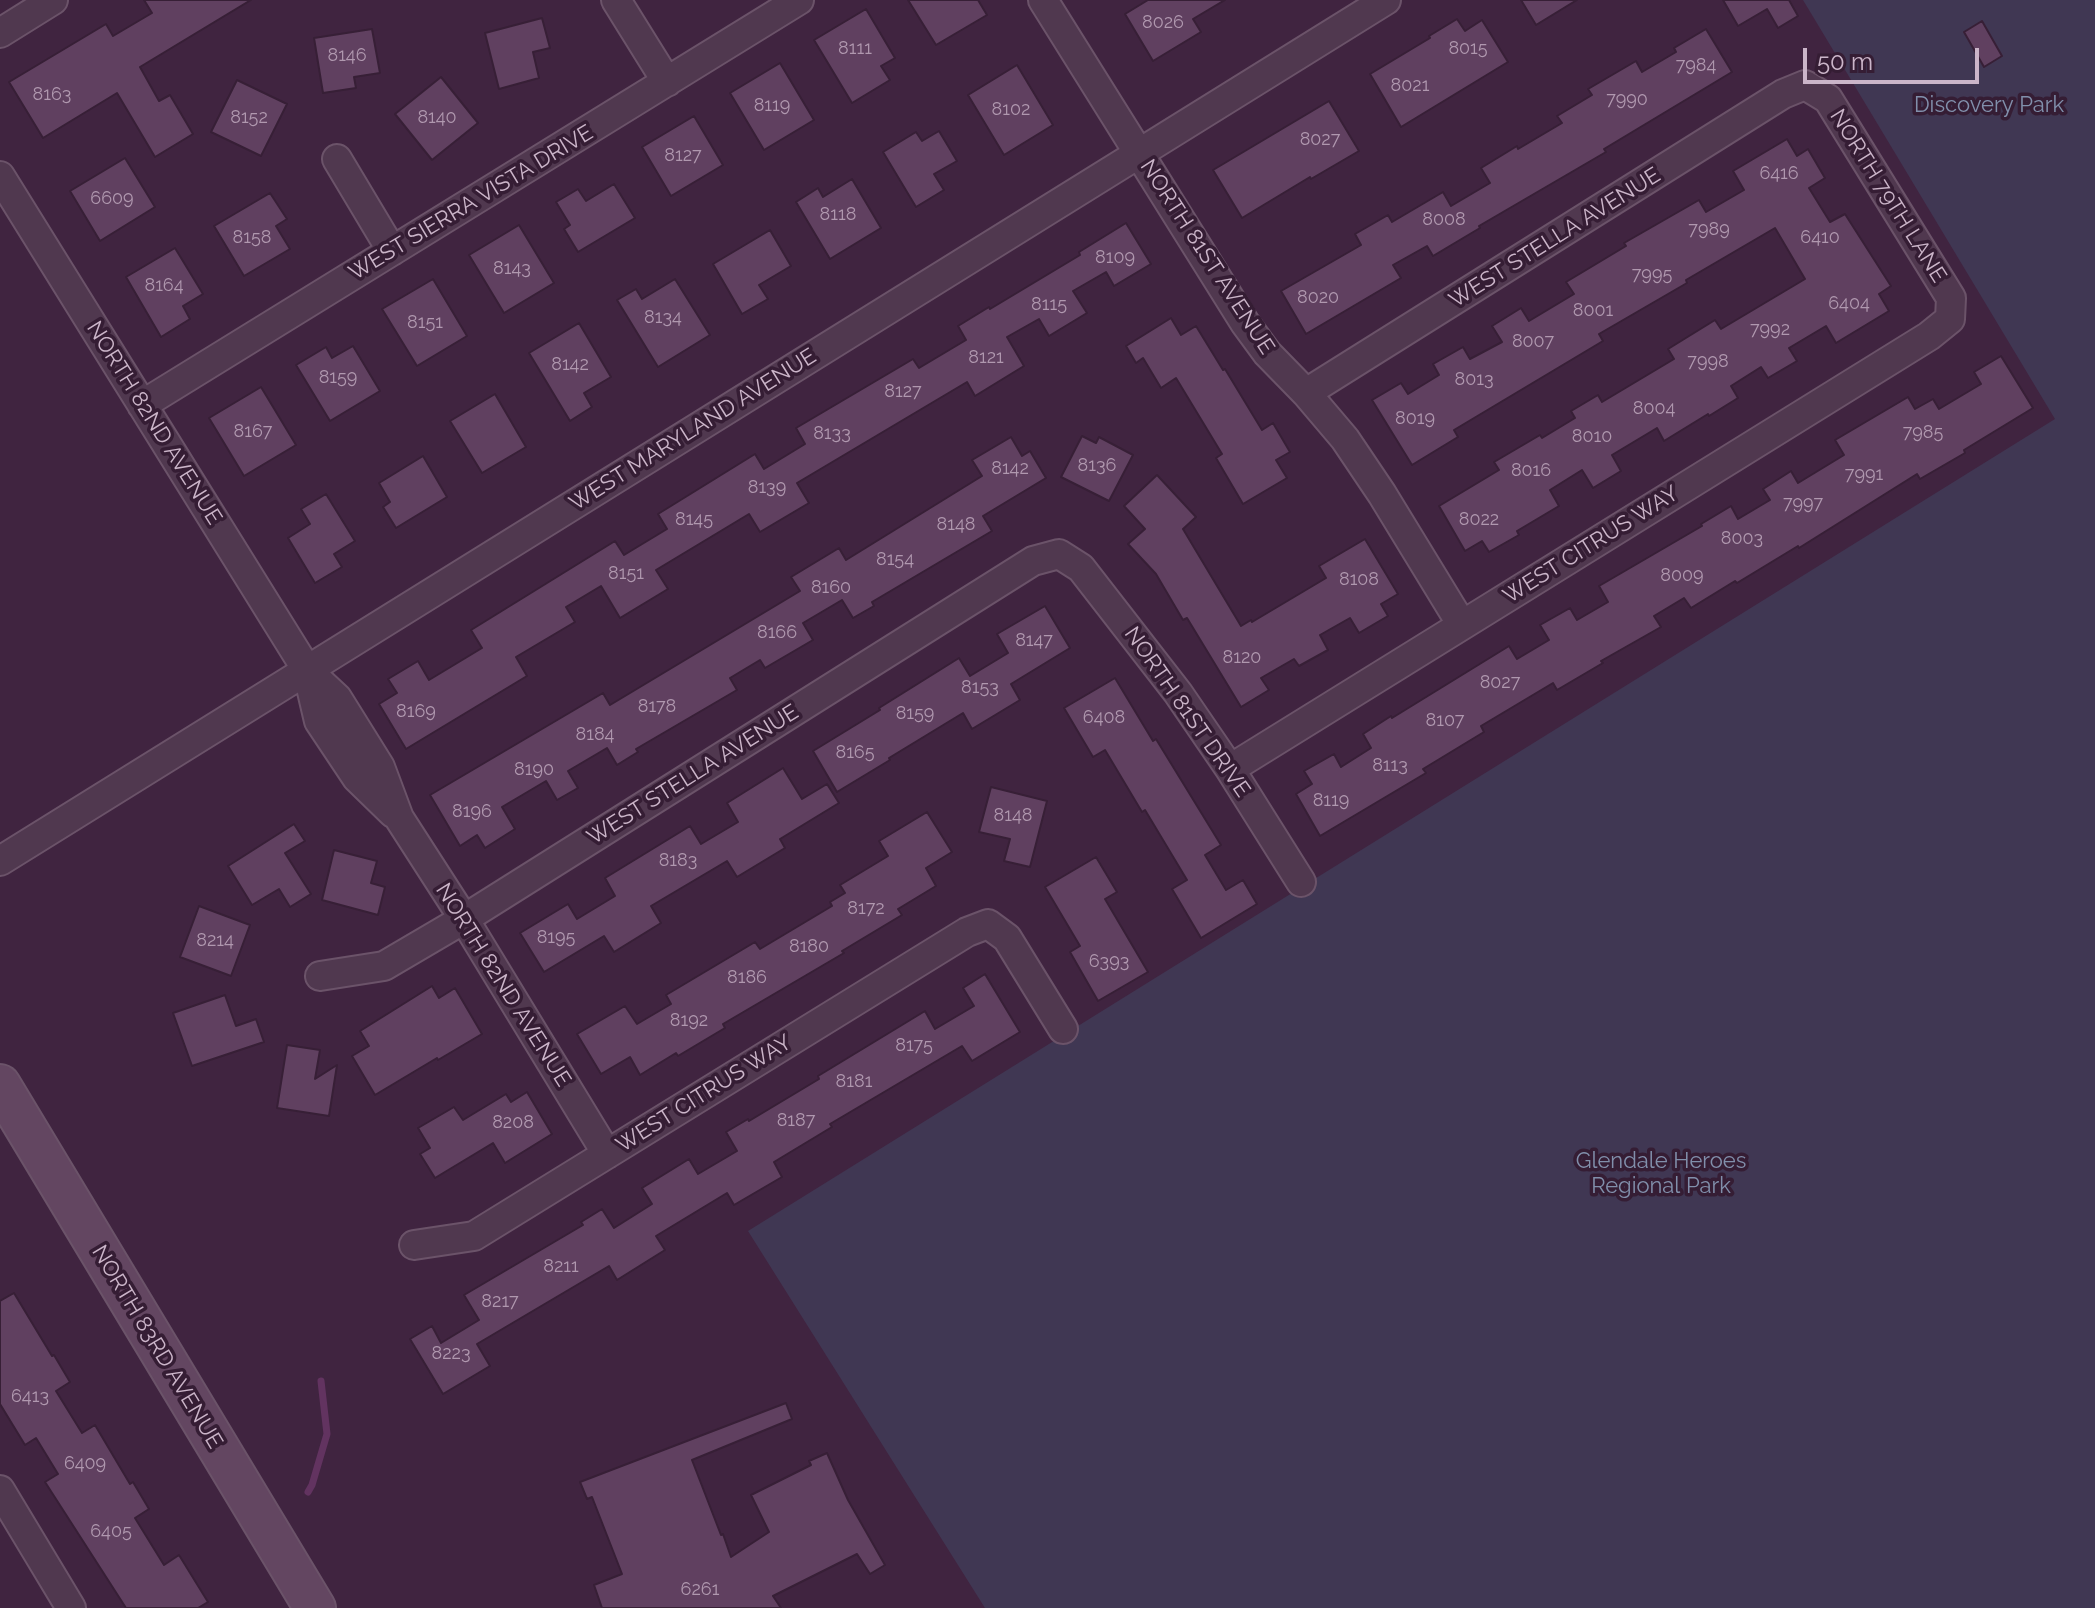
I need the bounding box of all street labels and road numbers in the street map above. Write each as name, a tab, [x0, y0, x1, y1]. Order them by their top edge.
street label: NORTH 79TH LANE	[1824, 104, 1952, 288]
street label: WEST SIERRA VISTA DRIVE	[344, 120, 598, 286]
street label: NORTH 81ST AVENUE	[1134, 155, 1280, 359]
street label: WEST STELLA AVENUE	[1445, 162, 1665, 314]
street label: NORTH 82ND AVENUE	[81, 316, 227, 530]
street label: WEST MARYLAND AVENUE	[565, 343, 821, 517]
street label: WEST CITRUS WAY	[1498, 480, 1684, 610]
street label: NORTH 81ST DRIVE	[1118, 622, 1256, 802]
street label: WEST STELLA AVENUE	[583, 699, 803, 851]
street label: NORTH 82ND AVENUE	[430, 878, 576, 1092]
street label: WEST CITRUS WAY	[611, 1029, 797, 1159]
street label: NORTH 83RD AVENUE	[86, 1241, 228, 1453]

